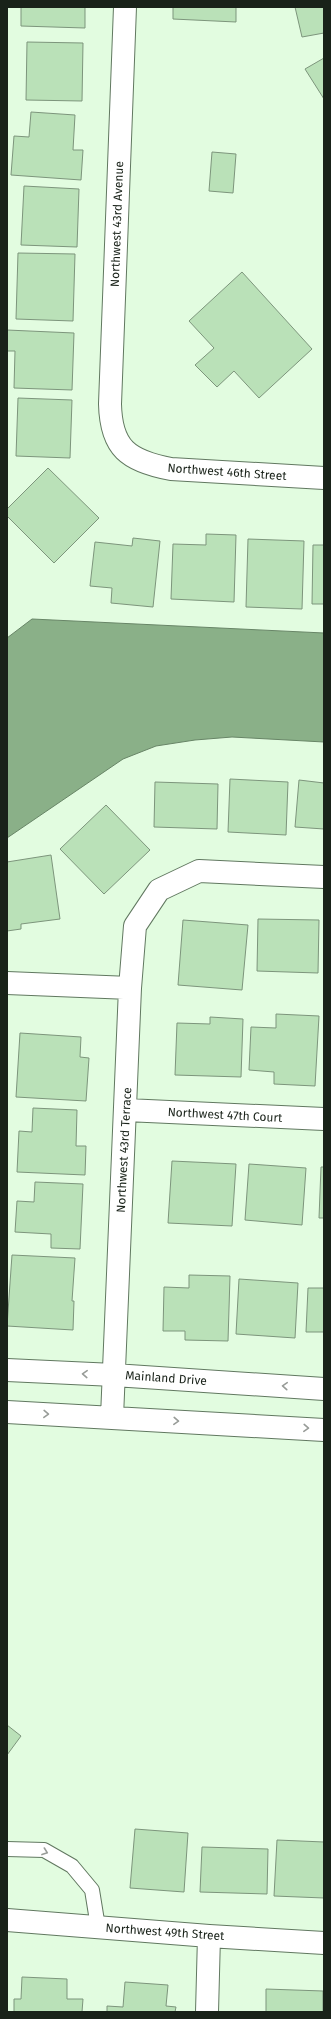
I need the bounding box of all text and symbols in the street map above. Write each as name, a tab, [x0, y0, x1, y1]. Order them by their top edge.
street label: Northwest 43rd Avenue	[108, 161, 126, 287]
street label: Northwest 46th Street	[167, 461, 288, 483]
street label: Northwest 43rd Terrace	[114, 1087, 134, 1213]
street label: Northwest 47th Court	[167, 1105, 283, 1125]
street label: Mainland Drive	[125, 1368, 207, 1388]
one-way arrow	[82, 1369, 89, 1378]
one-way arrow	[282, 1382, 288, 1391]
one-way arrow	[43, 1410, 49, 1418]
one-way arrow	[173, 1416, 179, 1425]
one-way arrow	[303, 1424, 309, 1433]
one-way arrow	[42, 1847, 49, 1856]
street label: Northwest 49th Street	[105, 1921, 226, 1943]

